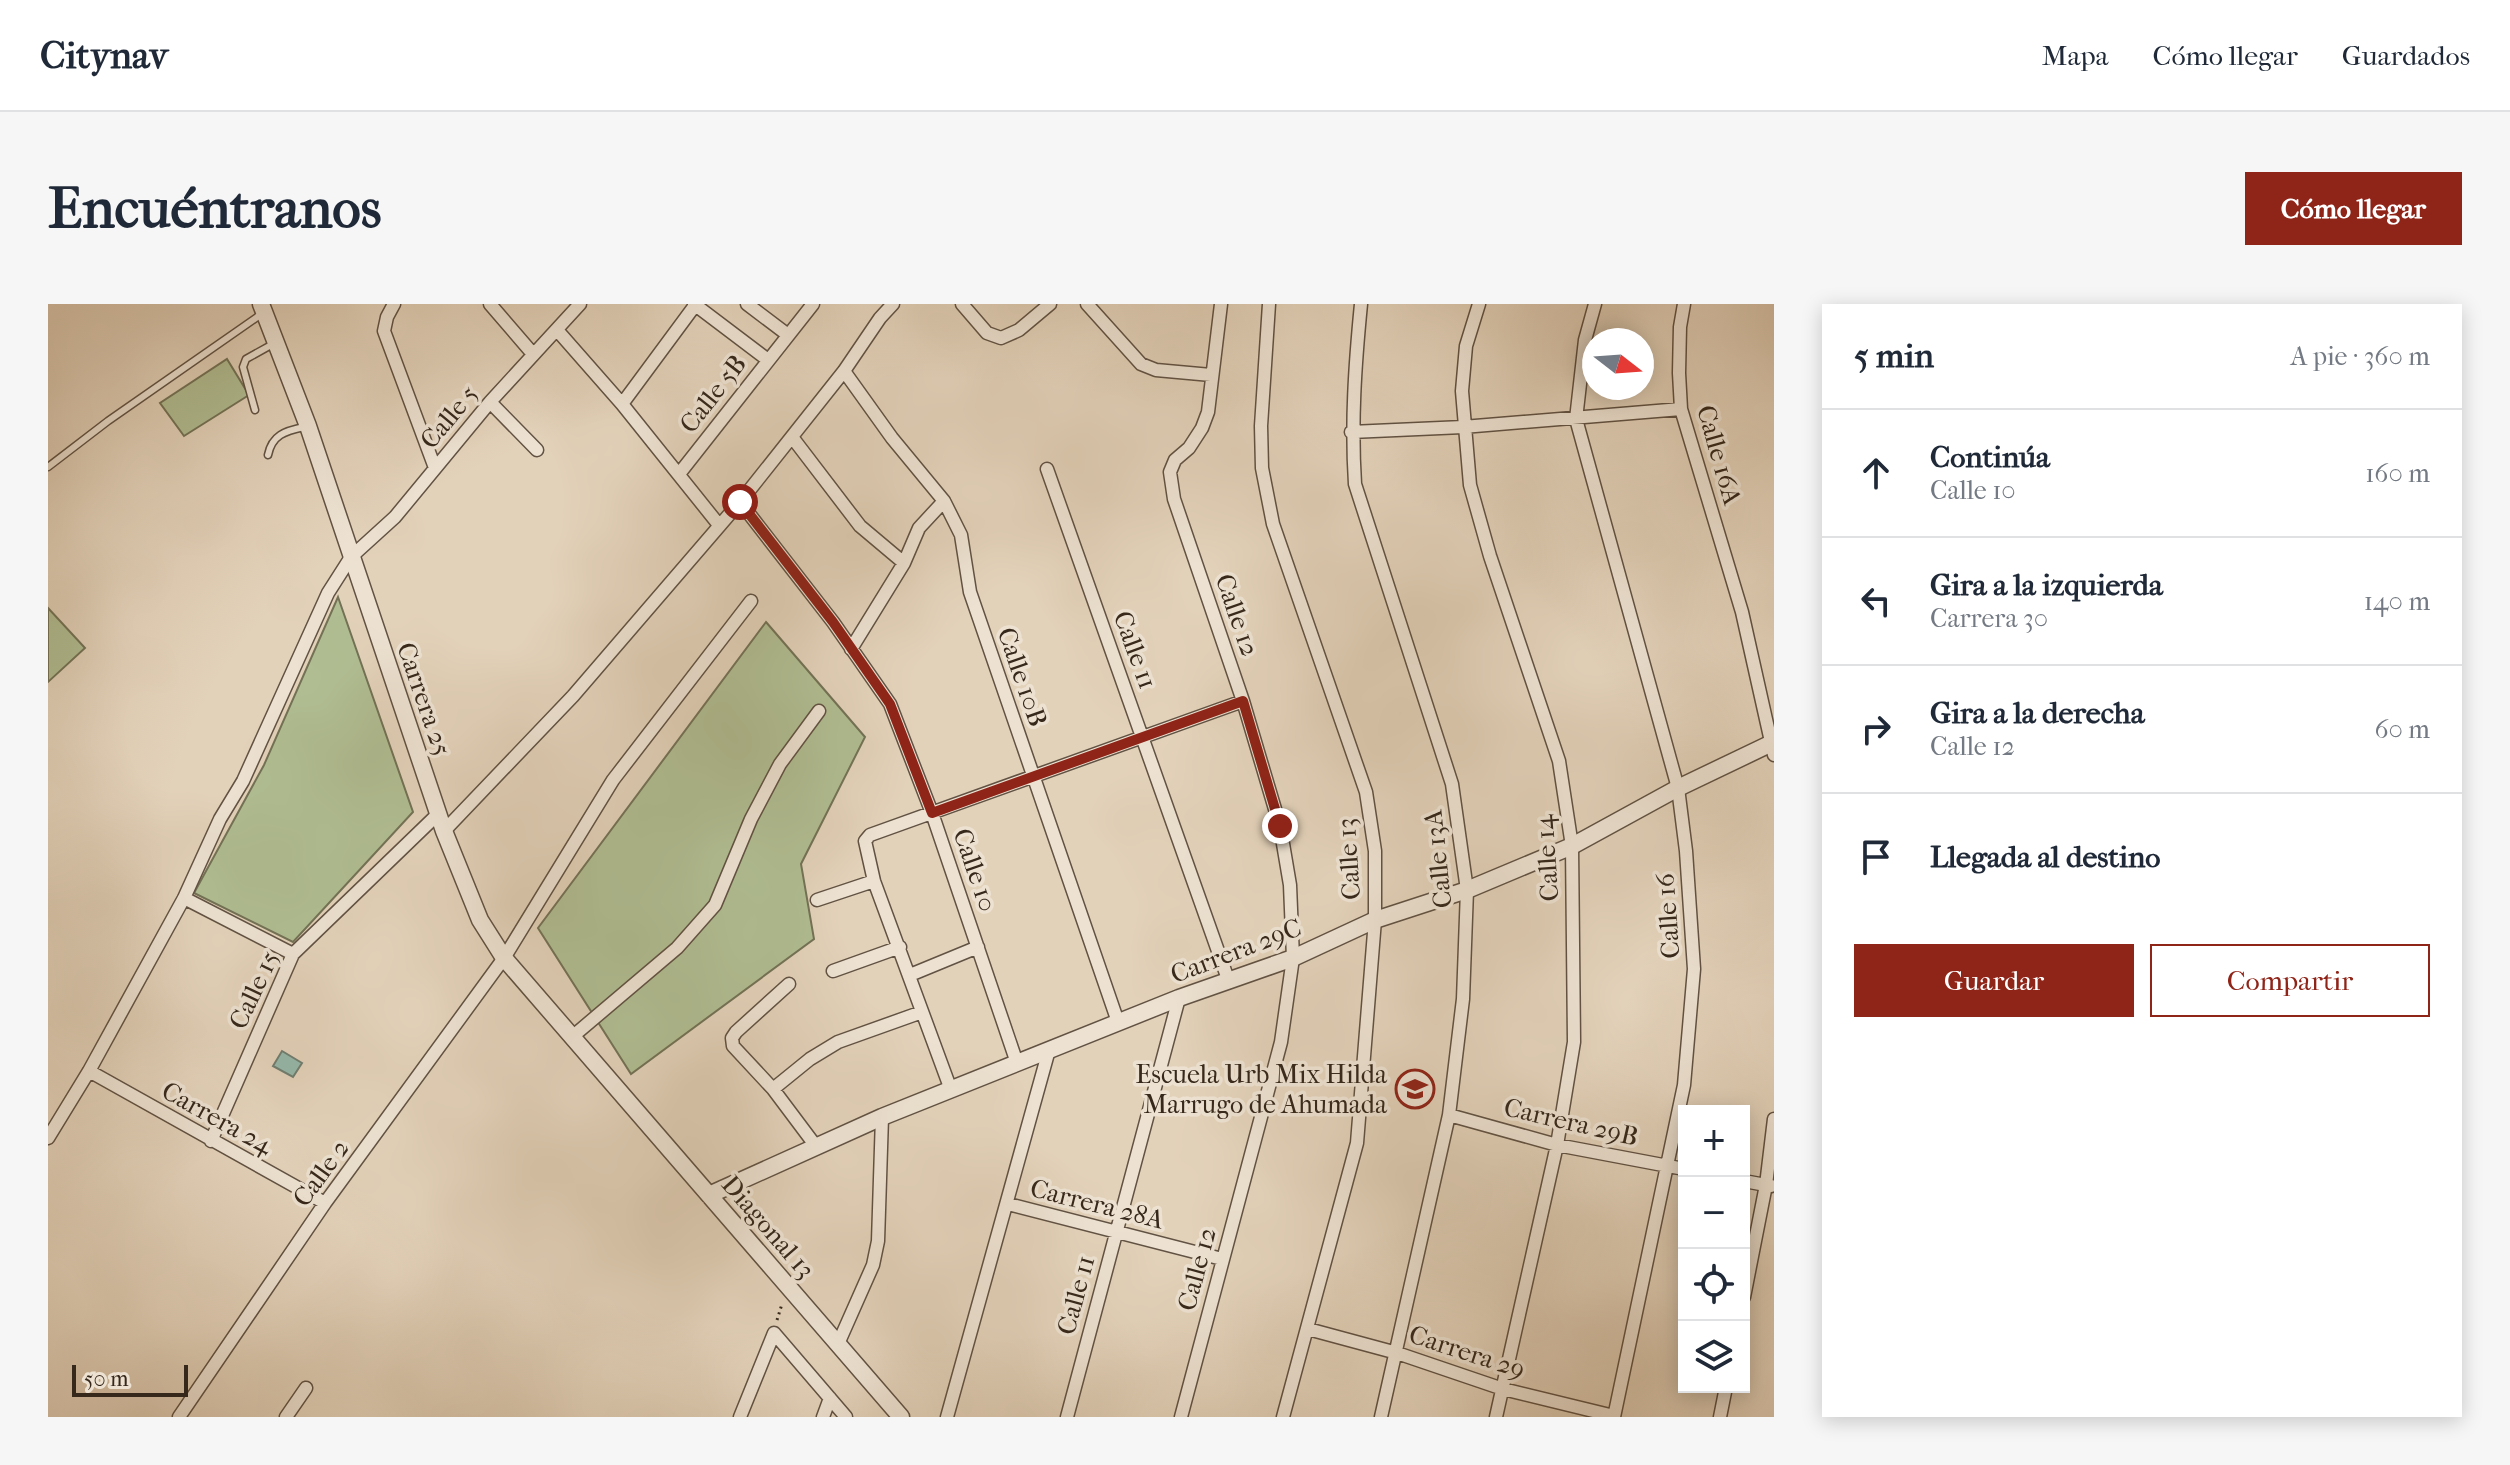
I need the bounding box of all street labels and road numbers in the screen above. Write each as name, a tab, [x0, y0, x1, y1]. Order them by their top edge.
street label: Calle 5B	[673, 349, 753, 439]
street label: Calle 5	[414, 379, 484, 455]
street label: Calle 16A	[1690, 402, 1748, 510]
street label: Calle 12	[1209, 570, 1265, 660]
street label: Calle 11	[1107, 607, 1163, 693]
street label: Calle 10B	[991, 623, 1053, 731]
street label: Carrera 25	[390, 638, 458, 760]
street label: Calle 13A	[1417, 807, 1459, 910]
street label: Calle 14	[1528, 813, 1565, 902]
street label: Calle 13	[1331, 817, 1367, 901]
street label: Calle 10	[946, 824, 1004, 916]
street label: Calle 16	[1649, 871, 1686, 960]
street label: Carrera 29C	[1166, 912, 1306, 990]
street label: Calle 15	[223, 946, 285, 1034]
street label: Carrera 24	[156, 1075, 278, 1161]
street label: Carrera 29B	[1501, 1091, 1641, 1153]
street label: Calle 2	[286, 1133, 356, 1213]
street label: Diagonal 13	[715, 1169, 821, 1285]
street label: Carrera 28A	[1027, 1172, 1168, 1236]
street label: Calle 12	[1171, 1224, 1223, 1314]
street label: Calle 11	[1051, 1252, 1101, 1338]
street label: Carrera 29	[1405, 1319, 1529, 1385]

